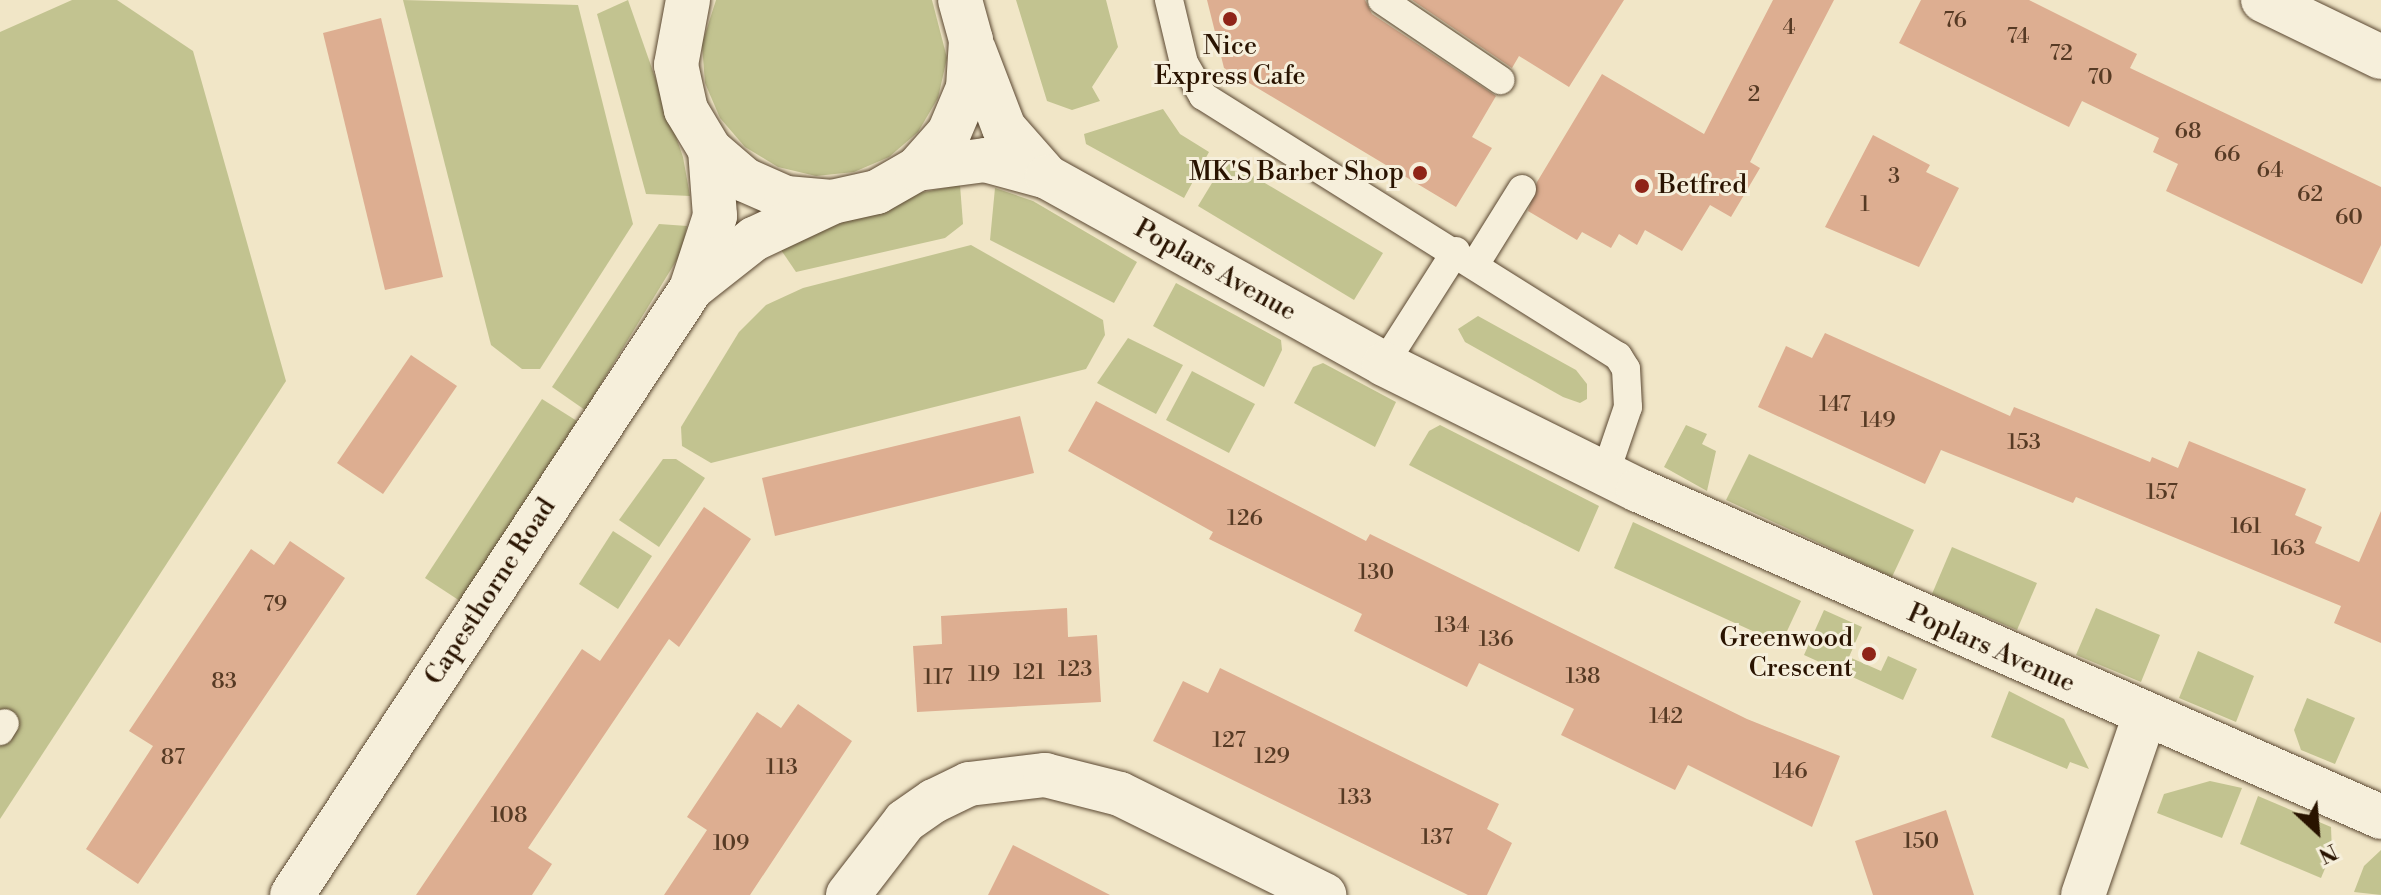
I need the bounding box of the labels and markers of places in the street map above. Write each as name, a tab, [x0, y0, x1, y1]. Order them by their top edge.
marker: Nice Express Cafe	[1221, 10, 1239, 28]
place label: Nice Express Cafe	[1154, 31, 1306, 92]
place label: MK'S Barber Shop	[1189, 157, 1404, 189]
marker: MK'S Barber Shop	[1411, 164, 1429, 182]
place label: Betfred	[1658, 170, 1747, 202]
marker: Betfred	[1633, 177, 1651, 195]
place label: Greenwood Crescent	[1719, 623, 1853, 684]
marker: Greenwood Crescent	[1860, 645, 1878, 663]

